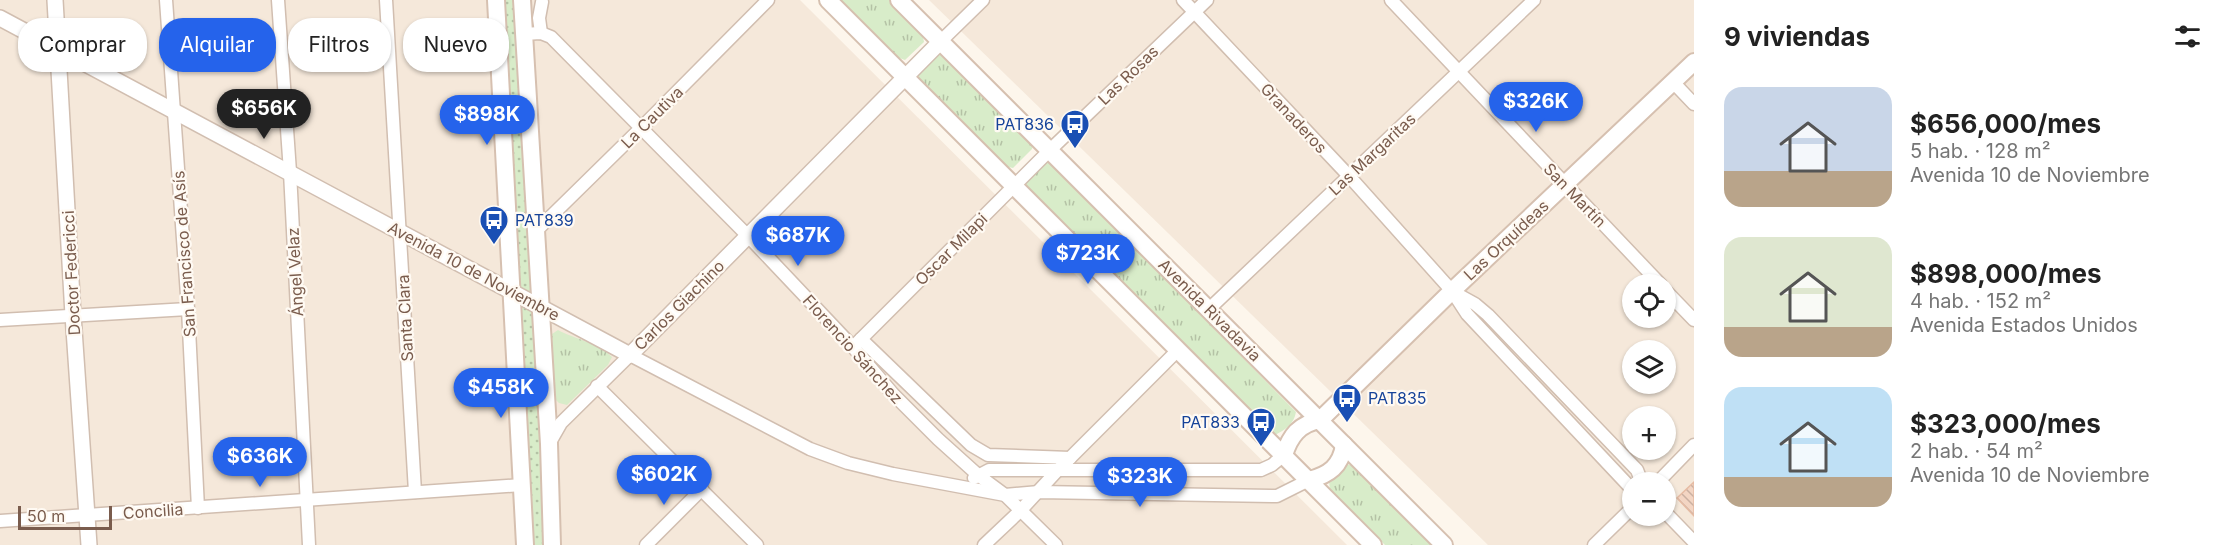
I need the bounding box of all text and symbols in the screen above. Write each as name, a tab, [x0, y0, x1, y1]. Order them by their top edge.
chip: Comprar	[18, 18, 147, 72]
chip: Alquilar	[159, 18, 276, 72]
chip: Filtros	[288, 18, 391, 72]
chip: Nuevo	[403, 18, 509, 72]
icon: filters	[2171, 20, 2204, 53]
text: 9 viviendas	[1724, 21, 1870, 52]
street label: Las Rosas	[1094, 41, 1162, 109]
street label: Granaderos	[1257, 79, 1331, 157]
street label: La Cautiva	[617, 82, 687, 152]
pin: $326K	[1494, 82, 1578, 133]
pin: $656K	[222, 89, 306, 140]
text: $326K	[1503, 89, 1569, 113]
pin: $898K	[445, 95, 529, 146]
text: $656K	[231, 96, 297, 120]
text: $898K	[454, 102, 520, 126]
bus stop icon: PAT836	[1059, 108, 1091, 150]
text: $656,000/mes	[1910, 108, 2101, 139]
street label: Las Margaritas	[1324, 109, 1420, 199]
icon: home	[1772, 111, 1844, 183]
place label: PAT836	[995, 114, 1054, 134]
text: 5 hab. · 128 m²	[1910, 139, 2051, 163]
street label: San Martín	[1540, 159, 1610, 231]
text: Avenida 10 de Noviembre	[1910, 163, 2150, 187]
street label: San Francisco de Asís	[168, 170, 200, 338]
street label: Las Orquídeas	[1459, 196, 1553, 284]
bus stop icon: PAT839	[478, 204, 510, 246]
street label: Oscar Milapi	[911, 209, 991, 289]
street label: Doctor Federicci	[58, 210, 84, 336]
place label: PAT839	[515, 210, 574, 230]
pin: $687K	[756, 216, 840, 267]
street label: Avenida 10 de Noviembre	[385, 217, 563, 325]
text: $687K	[765, 223, 831, 247]
street label: Ángel Velaz	[283, 227, 307, 317]
pin: $723K	[1046, 234, 1130, 285]
text: $723K	[1056, 241, 1120, 265]
street label: Avenida Rivadavia	[1154, 254, 1266, 366]
street label: Carlos Giachino	[630, 256, 728, 354]
text: $898,000/mes	[1910, 258, 2102, 289]
icon: home	[1772, 261, 1844, 333]
street label: Santa Clara	[393, 274, 417, 362]
map controls	[1622, 274, 1676, 526]
button: locate	[1622, 274, 1676, 328]
text: 4 hab. · 152 m²	[1910, 289, 2051, 313]
street label: Florencio Sánchez	[799, 290, 907, 408]
text: Avenida Estados Unidos	[1910, 313, 2138, 337]
button: layers	[1622, 340, 1676, 394]
pin: $458K	[459, 368, 543, 419]
text: $458K	[468, 375, 534, 399]
bus stop icon: PAT835	[1331, 382, 1363, 424]
place label: PAT835	[1368, 388, 1427, 408]
bus stop icon: PAT833	[1245, 406, 1277, 448]
button: +	[1622, 406, 1676, 460]
text: $323,000/mes	[1910, 408, 2101, 439]
icon: home	[1772, 411, 1844, 483]
place label: PAT833	[1181, 412, 1240, 432]
pin: $636K	[218, 437, 302, 488]
text: 2 hab. · 54 m²	[1910, 439, 2043, 463]
text: $636K	[227, 444, 293, 468]
pin: $602K	[622, 455, 706, 506]
pin: $323K	[1098, 457, 1182, 508]
text: $602K	[631, 462, 697, 486]
text: Avenida 10 de Noviembre	[1910, 463, 2150, 487]
text: $323K	[1107, 464, 1173, 488]
button: −	[1622, 472, 1676, 526]
street label: Concilia	[122, 499, 184, 523]
scale bar	[18, 503, 112, 530]
text: 50 m	[27, 506, 65, 526]

